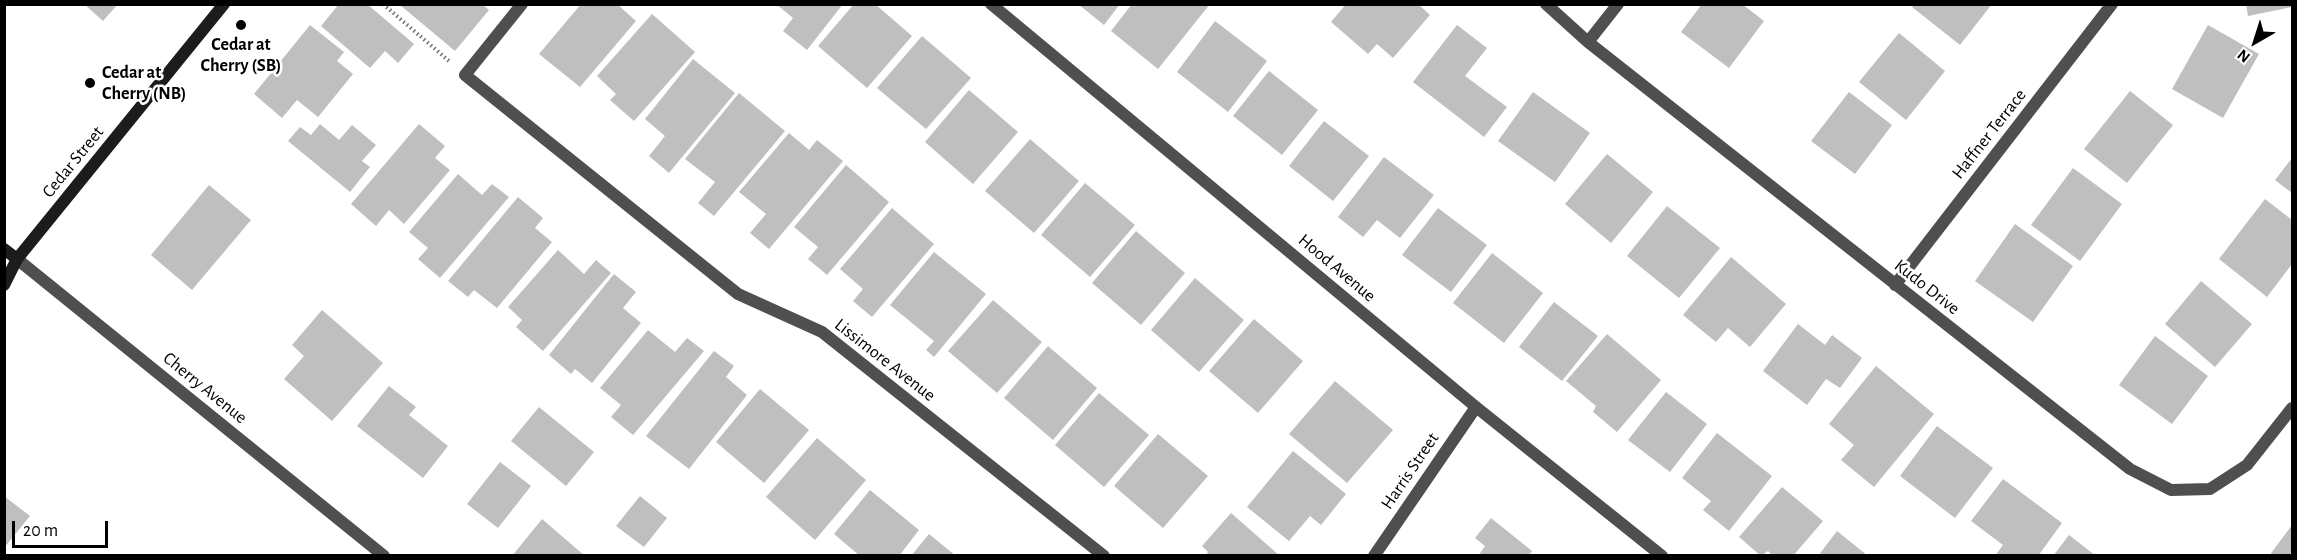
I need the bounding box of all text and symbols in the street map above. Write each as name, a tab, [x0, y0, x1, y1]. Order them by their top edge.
north arrow	[2225, 12, 2285, 72]
marker: Cedar at Cherry (SB)	[234, 18, 248, 32]
place label: Cedar at Cherry (SB)	[201, 34, 281, 76]
text: N	[2234, 46, 2253, 66]
place label: Cedar at Cherry (NB)	[102, 62, 187, 104]
marker: Cedar at Cherry (NB)	[83, 76, 97, 90]
street label: Haffner Terrace	[1947, 85, 2031, 183]
street label: Cedar Street	[38, 122, 108, 202]
street label: Hood Avenue	[1294, 229, 1380, 307]
street label: Kudo Drive	[1890, 255, 1964, 319]
street label: Lissimore Avenue	[830, 314, 940, 406]
street label: Cherry Avenue	[159, 348, 251, 428]
street label: Harris Street	[1376, 428, 1444, 514]
scale bar	[15, 509, 111, 547]
text: 20 m	[23, 522, 58, 540]

